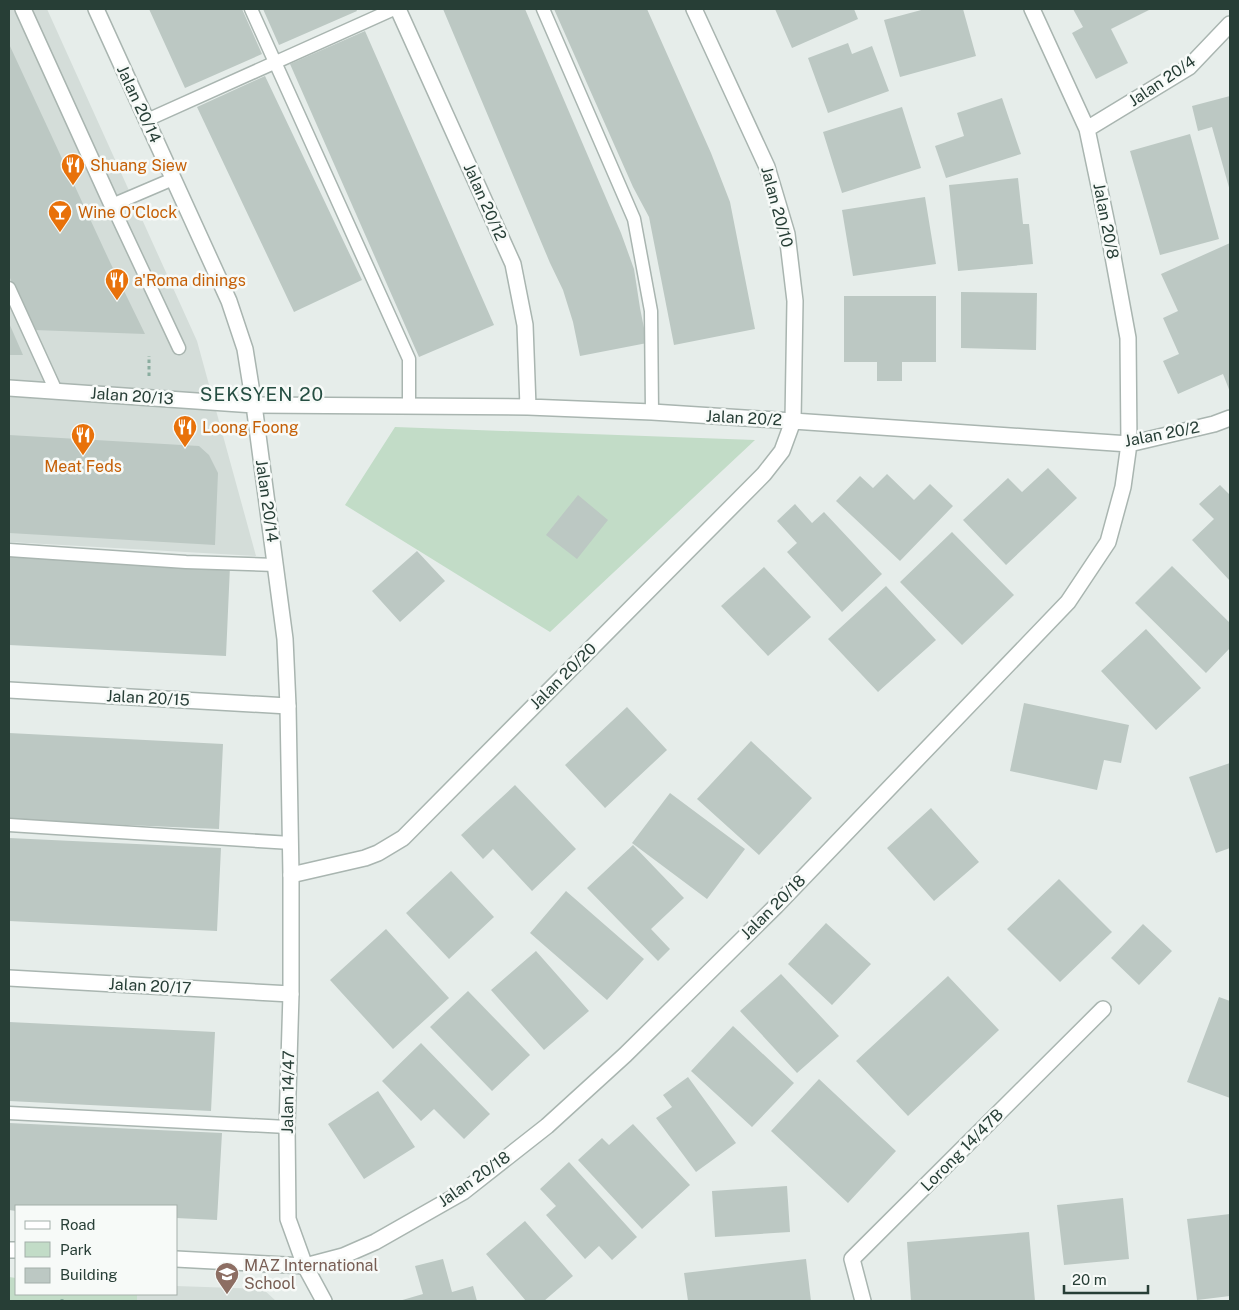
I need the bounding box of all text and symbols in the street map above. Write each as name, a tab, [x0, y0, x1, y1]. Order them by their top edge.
street label: Jalan 20/4	[1125, 52, 1199, 110]
street label: Jalan 20/14	[113, 62, 165, 146]
restaurant icon: Shuang Siew	[60, 152, 86, 186]
place label: Shuang Siew	[90, 156, 188, 175]
street label: Jalan 20/12	[459, 160, 511, 244]
street label: Jalan 20/10	[757, 164, 797, 250]
street label: Jalan 20/8	[1089, 181, 1123, 261]
bar icon: Wine O'Clock	[47, 199, 73, 233]
place label: Wine O'Clock	[78, 203, 177, 222]
restaurant icon: a'Roma dinings	[104, 267, 130, 301]
place label: a'Roma dinings	[134, 271, 246, 290]
district label: SEKSYEN 20	[200, 383, 324, 405]
street label: Jalan 20/13	[90, 384, 174, 408]
street label: Jalan 20/2	[705, 407, 783, 429]
restaurant icon: Loong Foong	[172, 414, 198, 448]
street label: Jalan 20/2	[1123, 417, 1201, 451]
place label: Loong Foong	[202, 418, 299, 437]
restaurant icon: Meat Feds	[70, 422, 96, 456]
place label: Meat Feds	[44, 457, 122, 476]
street label: Jalan 20/14	[252, 458, 282, 544]
street label: Jalan 20/20	[526, 639, 600, 713]
street label: Jalan 20/15	[106, 686, 190, 710]
street label: Jalan 20/18	[737, 871, 809, 943]
street label: Jalan 20/17	[108, 974, 192, 998]
street label: Jalan 14/47	[278, 1050, 298, 1134]
street label: Lorong 14/47B	[917, 1105, 1007, 1195]
street label: Jalan 20/18	[434, 1147, 514, 1211]
legend	[15, 1205, 178, 1295]
text: Road	[60, 1216, 96, 1233]
text: Park	[60, 1241, 92, 1258]
place label: MAZ International School	[244, 1256, 378, 1293]
school or university icon: MAZ International School	[214, 1261, 240, 1295]
scale bar	[1064, 1262, 1148, 1294]
text: Building	[60, 1266, 118, 1283]
text: 20 m	[1072, 1271, 1107, 1288]

